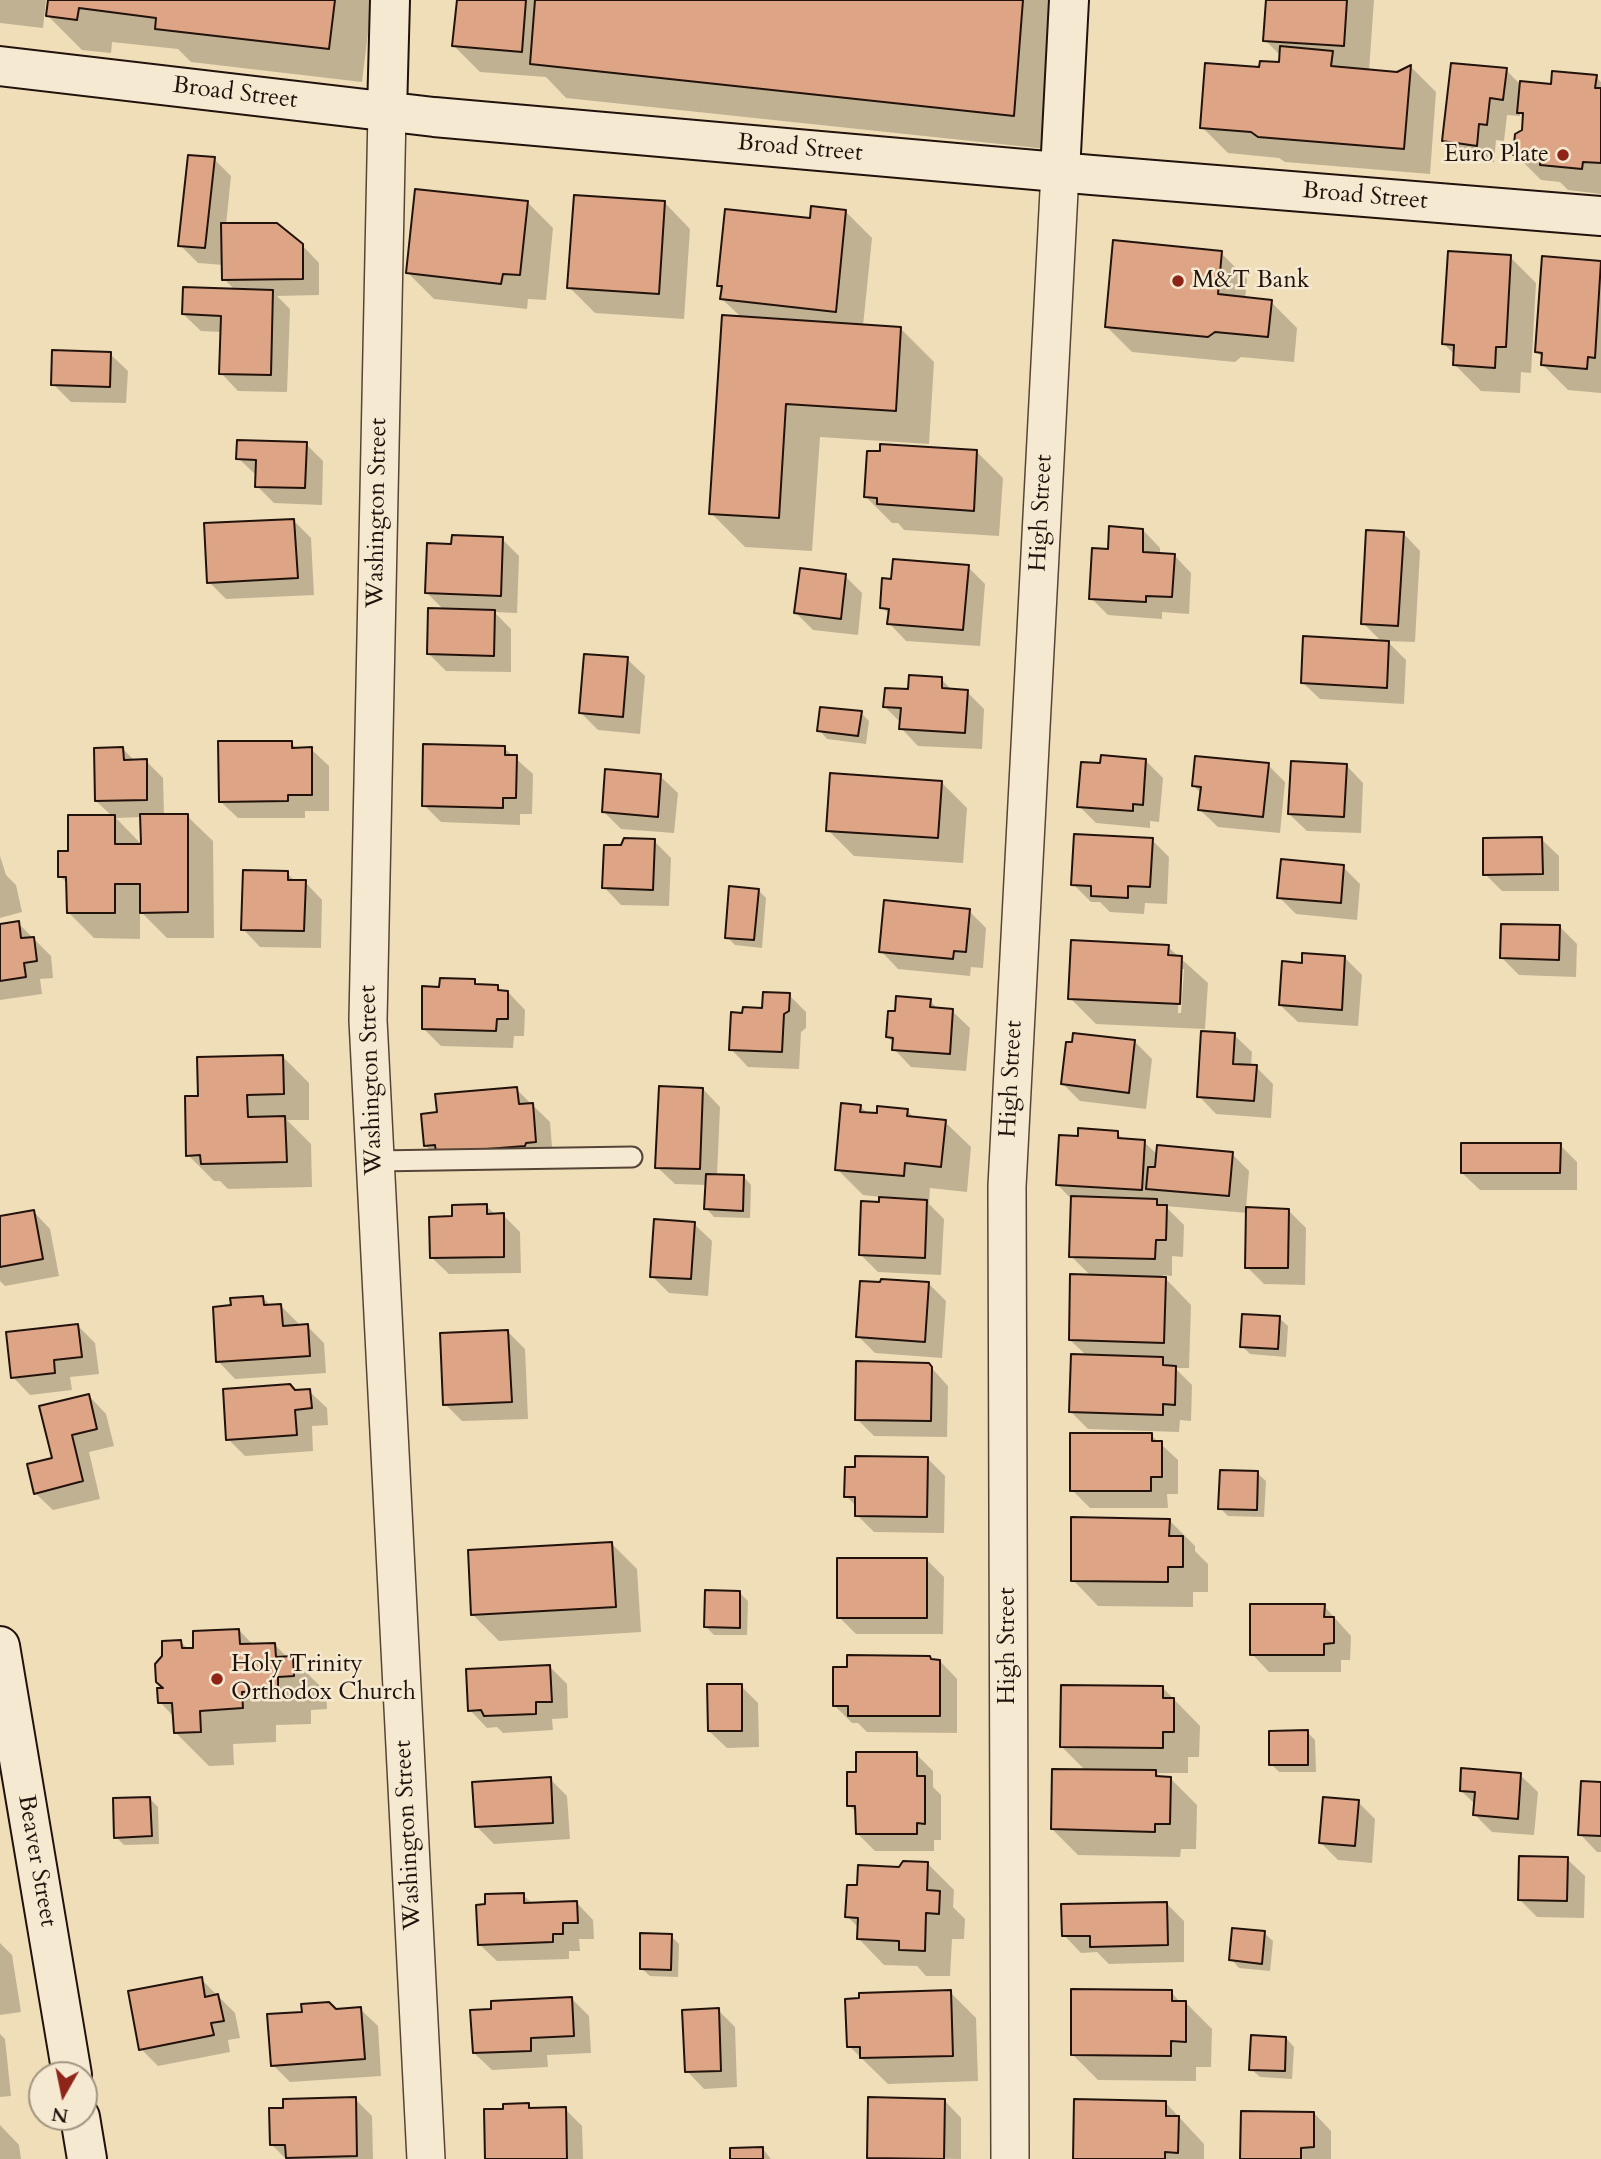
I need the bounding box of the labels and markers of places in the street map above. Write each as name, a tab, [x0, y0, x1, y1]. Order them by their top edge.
place label: Euro Plate	[1444, 141, 1549, 169]
marker: Euro Plate	[1555, 147, 1571, 163]
place label: M&T Bank	[1192, 267, 1310, 295]
marker: M&T Bank	[1170, 273, 1186, 289]
place label: Holy Trinity Orthodox Church	[231, 1651, 416, 1707]
marker: Holy Trinity Orthodox Church	[209, 1671, 225, 1687]

